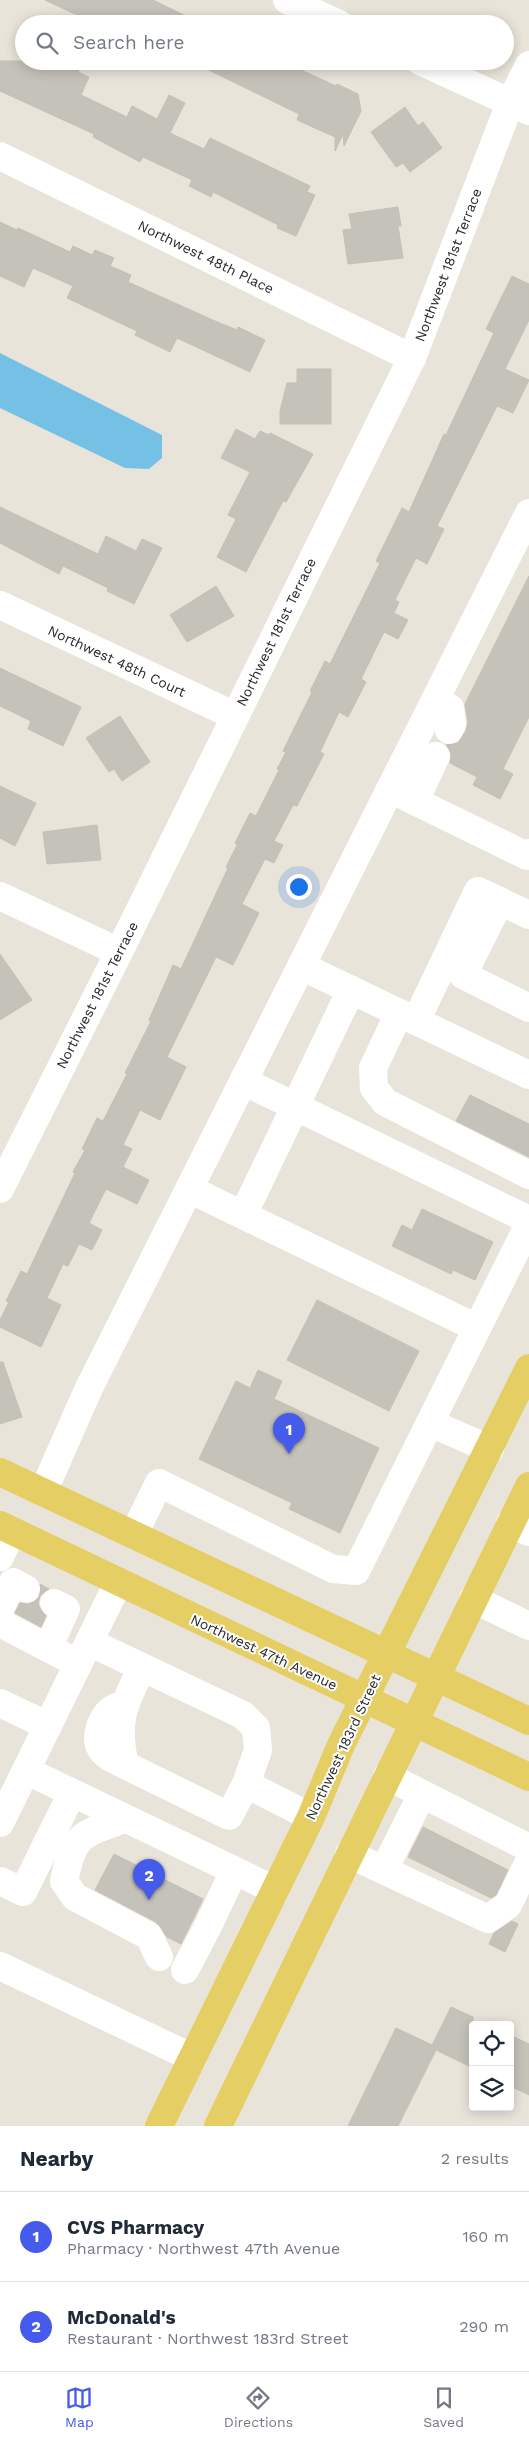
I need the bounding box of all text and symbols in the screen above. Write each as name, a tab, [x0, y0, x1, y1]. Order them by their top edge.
search box	[15, 15, 514, 70]
icon: search	[33, 29, 61, 57]
text: Search here	[73, 31, 184, 54]
street label: Northwest 181st Terrace	[411, 186, 485, 344]
street label: Northwest 48th Place	[136, 217, 276, 297]
street label: Northwest 181st Terrace	[233, 555, 319, 709]
street label: Northwest 48th Court	[46, 622, 189, 700]
your location	[286, 874, 312, 900]
street label: Northwest 181st Terrace	[53, 919, 141, 1071]
pin: 1	[273, 1413, 305, 1454]
street label: Northwest 47th Avenue	[188, 1611, 340, 1693]
street label: Northwest 183rd Street	[302, 1672, 384, 1822]
pin: 2	[133, 1859, 165, 1900]
map controls	[469, 2021, 514, 2111]
button: locate	[469, 2021, 514, 2066]
button: layers	[469, 2066, 514, 2111]
text: Nearby	[20, 2146, 93, 2171]
text: 2 results	[441, 2149, 509, 2168]
text: CVS Pharmacy	[67, 2216, 204, 2239]
text: 1	[33, 2227, 39, 2246]
text: 160 m	[462, 2227, 509, 2246]
text: Pharmacy · Northwest 47th Avenue	[67, 2239, 340, 2258]
text: McDonald's	[67, 2306, 176, 2329]
text: 2	[31, 2317, 41, 2336]
text: 290 m	[459, 2317, 509, 2336]
text: Restaurant · Northwest 183rd Street	[67, 2329, 348, 2348]
tab: Map	[65, 2384, 94, 2430]
tab: Directions	[224, 2384, 293, 2430]
tab: Saved	[423, 2384, 464, 2430]

